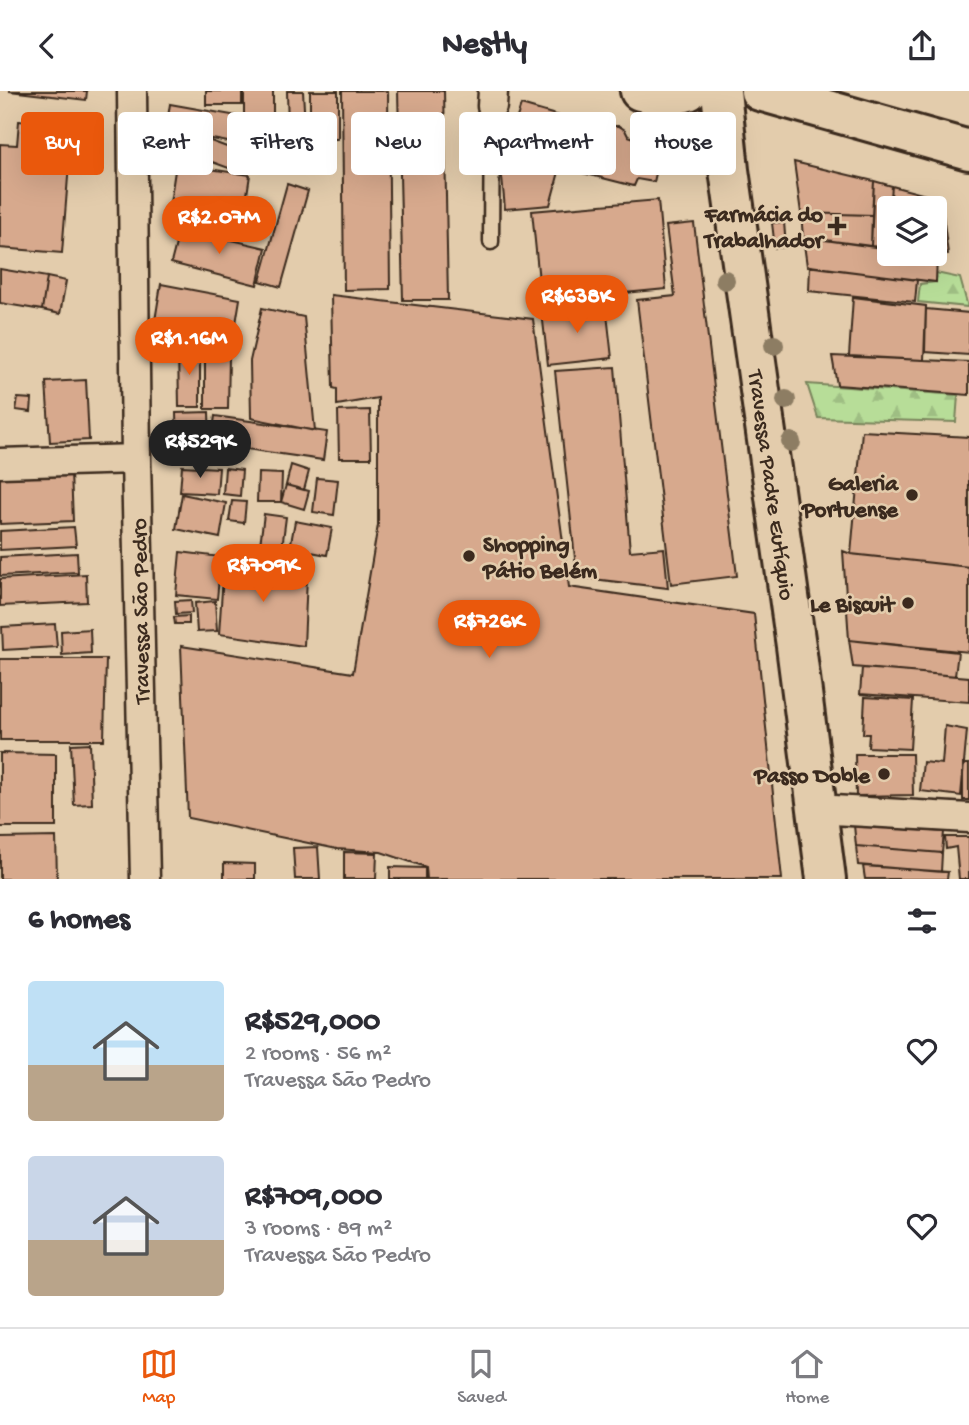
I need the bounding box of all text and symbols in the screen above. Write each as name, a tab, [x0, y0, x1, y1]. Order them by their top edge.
icon: back	[28, 27, 66, 65]
text: Nestly	[442, 27, 527, 65]
icon: share	[903, 27, 941, 65]
chip: Buy	[21, 112, 104, 175]
chip: Rent	[118, 112, 213, 175]
chip: Filters	[227, 112, 337, 175]
chip: New	[351, 112, 445, 175]
chip: Apartment	[459, 112, 616, 175]
chip: House	[630, 112, 736, 175]
map controls	[877, 196, 947, 266]
button: layers	[877, 196, 947, 266]
pin: R$2.07M	[154, 197, 284, 256]
place label: Farmácia do Trabalhador	[703, 203, 826, 256]
text: R$2.07M	[178, 205, 260, 232]
marker: Farmácia do Trabalhador	[829, 218, 845, 234]
pin: R$638K	[520, 275, 634, 335]
text: R$638K	[541, 284, 613, 311]
pin: R$1.16M	[124, 317, 254, 377]
text: R$1.16M	[151, 326, 227, 353]
street label: Travessa Padre Eutíquio	[740, 367, 799, 602]
pin: R$529K	[143, 421, 257, 480]
text: R$529K	[165, 429, 235, 456]
place label: Galeria Portuense	[800, 472, 899, 525]
marker: Galeria Portuense	[904, 487, 920, 503]
street label: Travessa São Pedro	[127, 518, 158, 706]
place label: Shopping Pátio Belém	[481, 533, 598, 586]
pin: R$709K	[206, 545, 320, 604]
marker: Shopping Pátio Belém	[461, 548, 477, 564]
text: R$709K	[227, 553, 299, 580]
place label: Le Biscuit	[810, 593, 897, 620]
marker: Le Biscuit	[900, 595, 916, 611]
pin: R$726K	[432, 601, 546, 660]
text: R$726K	[454, 609, 524, 636]
place label: Passo Doble	[752, 764, 871, 791]
marker: Passo Doble	[876, 766, 892, 782]
icon: filters	[903, 902, 941, 940]
text: 6 homes	[28, 904, 130, 939]
text: R$529,000	[245, 1006, 380, 1041]
icon: home	[84, 1009, 168, 1093]
icon: heart	[903, 1032, 941, 1070]
text: 2 rooms · 56 m²	[245, 1041, 391, 1068]
text: Travessa São Pedro	[245, 1068, 431, 1095]
text: R$709,000	[245, 1181, 382, 1216]
icon: home	[84, 1184, 168, 1268]
icon: heart	[903, 1207, 941, 1245]
text: 3 rooms · 89 m²	[245, 1216, 392, 1243]
text: Travessa São Pedro	[245, 1243, 431, 1270]
tab: Map	[140, 1345, 178, 1410]
tab: Saved	[457, 1345, 506, 1410]
tab: Home	[785, 1345, 829, 1410]

